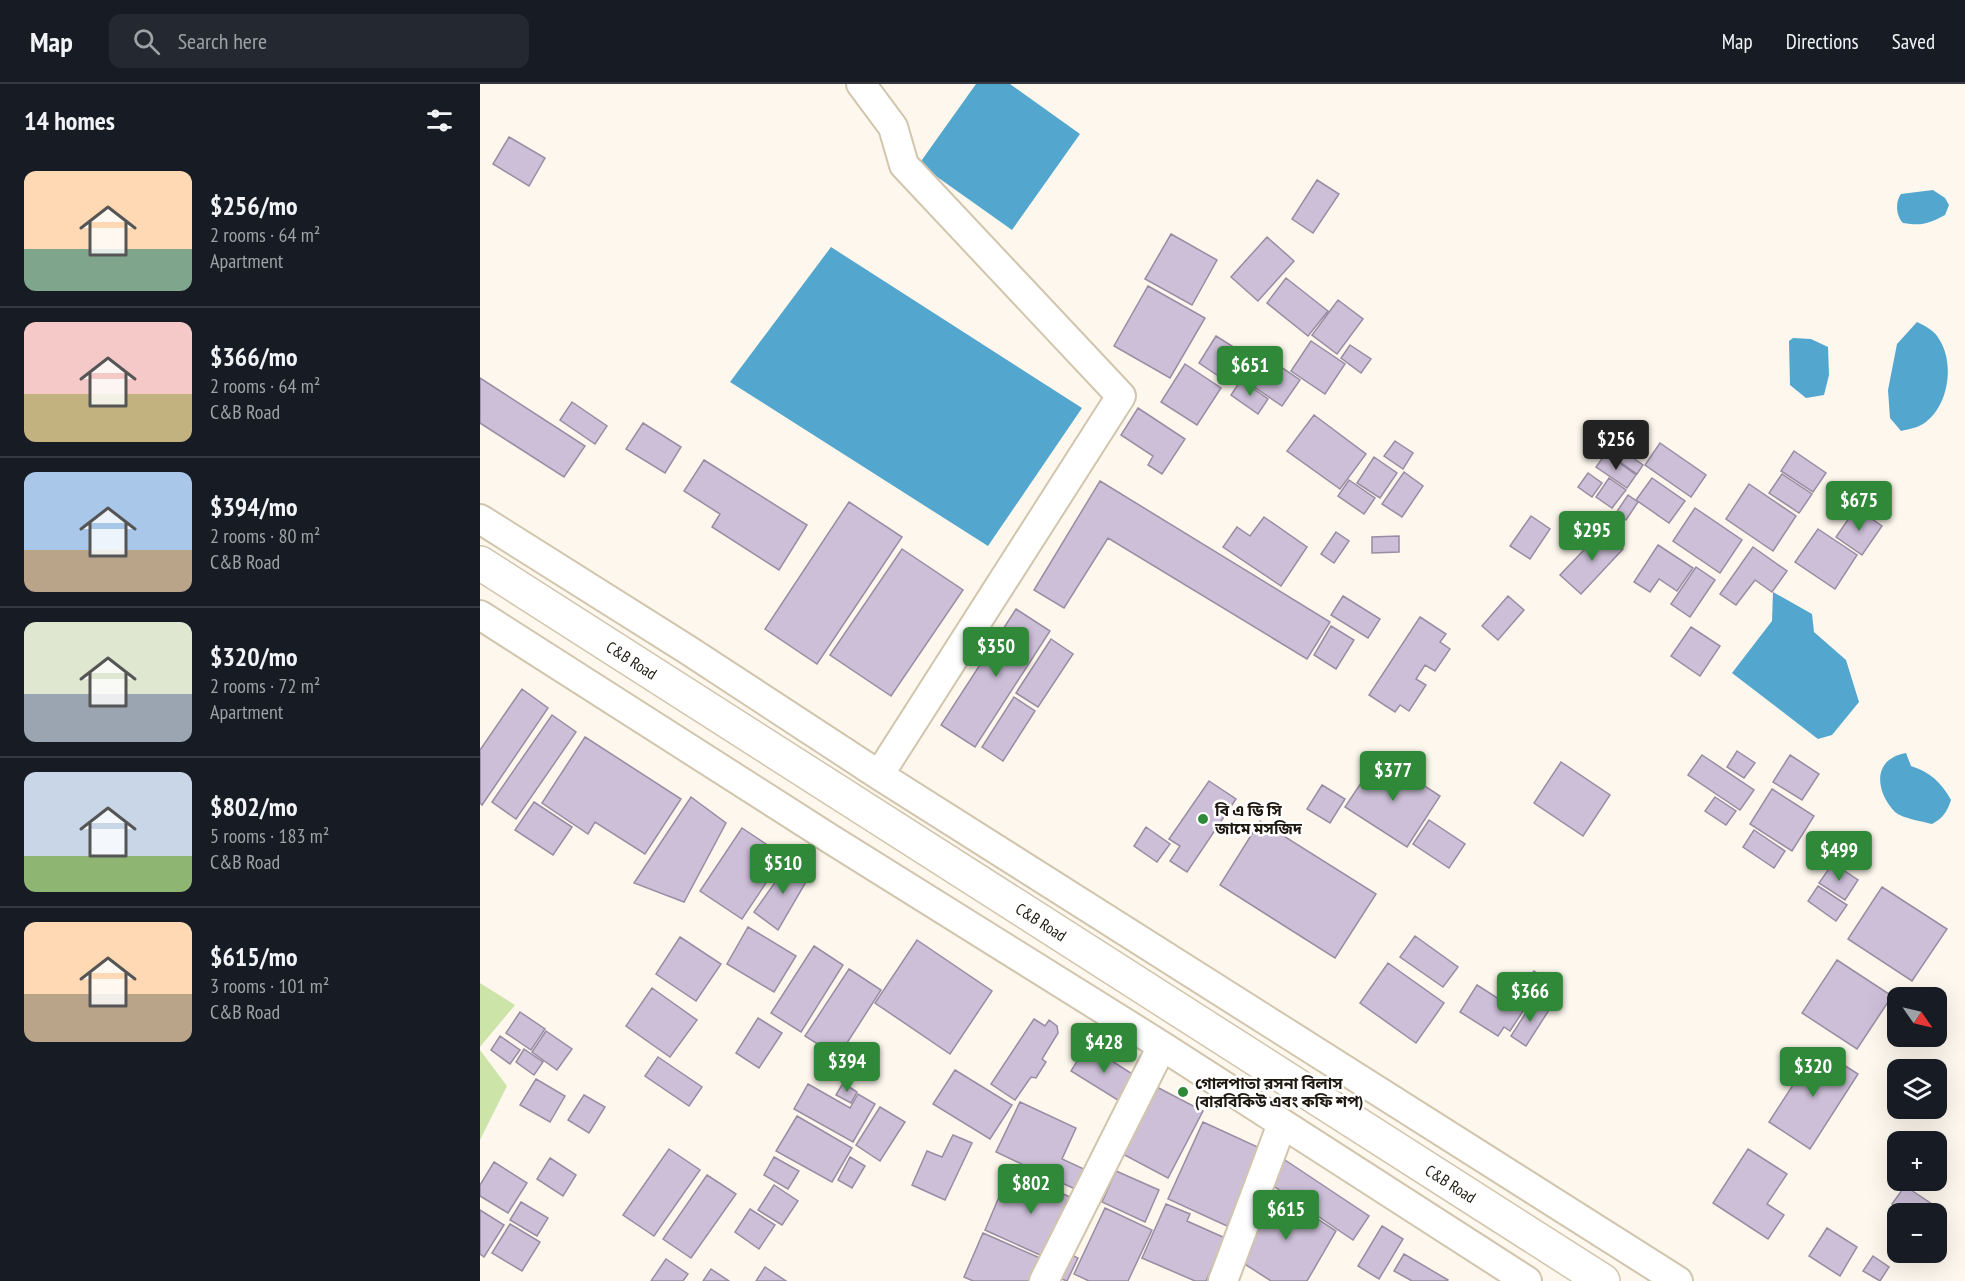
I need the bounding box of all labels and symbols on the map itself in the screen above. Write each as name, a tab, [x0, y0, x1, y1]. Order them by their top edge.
pin: $651	[1214, 346, 1286, 397]
pin: $256	[1580, 420, 1652, 471]
pin: $675	[1823, 481, 1895, 532]
pin: $295	[1556, 511, 1628, 562]
pin: $350	[960, 627, 1032, 678]
street label: C&B Road	[603, 636, 661, 684]
pin: $377	[1357, 751, 1429, 802]
place label: বি এ ডি সি জামে মসজিদ	[1214, 800, 1303, 838]
marker: বি এ ডি সি জামে মসজিদ	[1196, 812, 1210, 826]
pin: $499	[1803, 831, 1875, 882]
pin: $510	[747, 844, 819, 895]
street label: C&B Road	[1012, 898, 1070, 945]
pin: $366	[1494, 972, 1566, 1023]
north arrow	[1887, 987, 1947, 1047]
pin: $428	[1068, 1023, 1140, 1074]
pin: $394	[811, 1042, 883, 1093]
pin: $320	[1777, 1047, 1849, 1098]
place label: গোলপাতা রসনা বিলাস (বারবিকিউ এবং কফি শপ)	[1195, 1073, 1363, 1111]
marker: গোলপাতা রসনা বিলাস (বারবিকিউ এবং কফি শপ)	[1176, 1085, 1190, 1099]
street label: C&B Road	[1422, 1160, 1480, 1207]
pin: $802	[995, 1164, 1067, 1215]
pin: $615	[1250, 1190, 1322, 1241]

